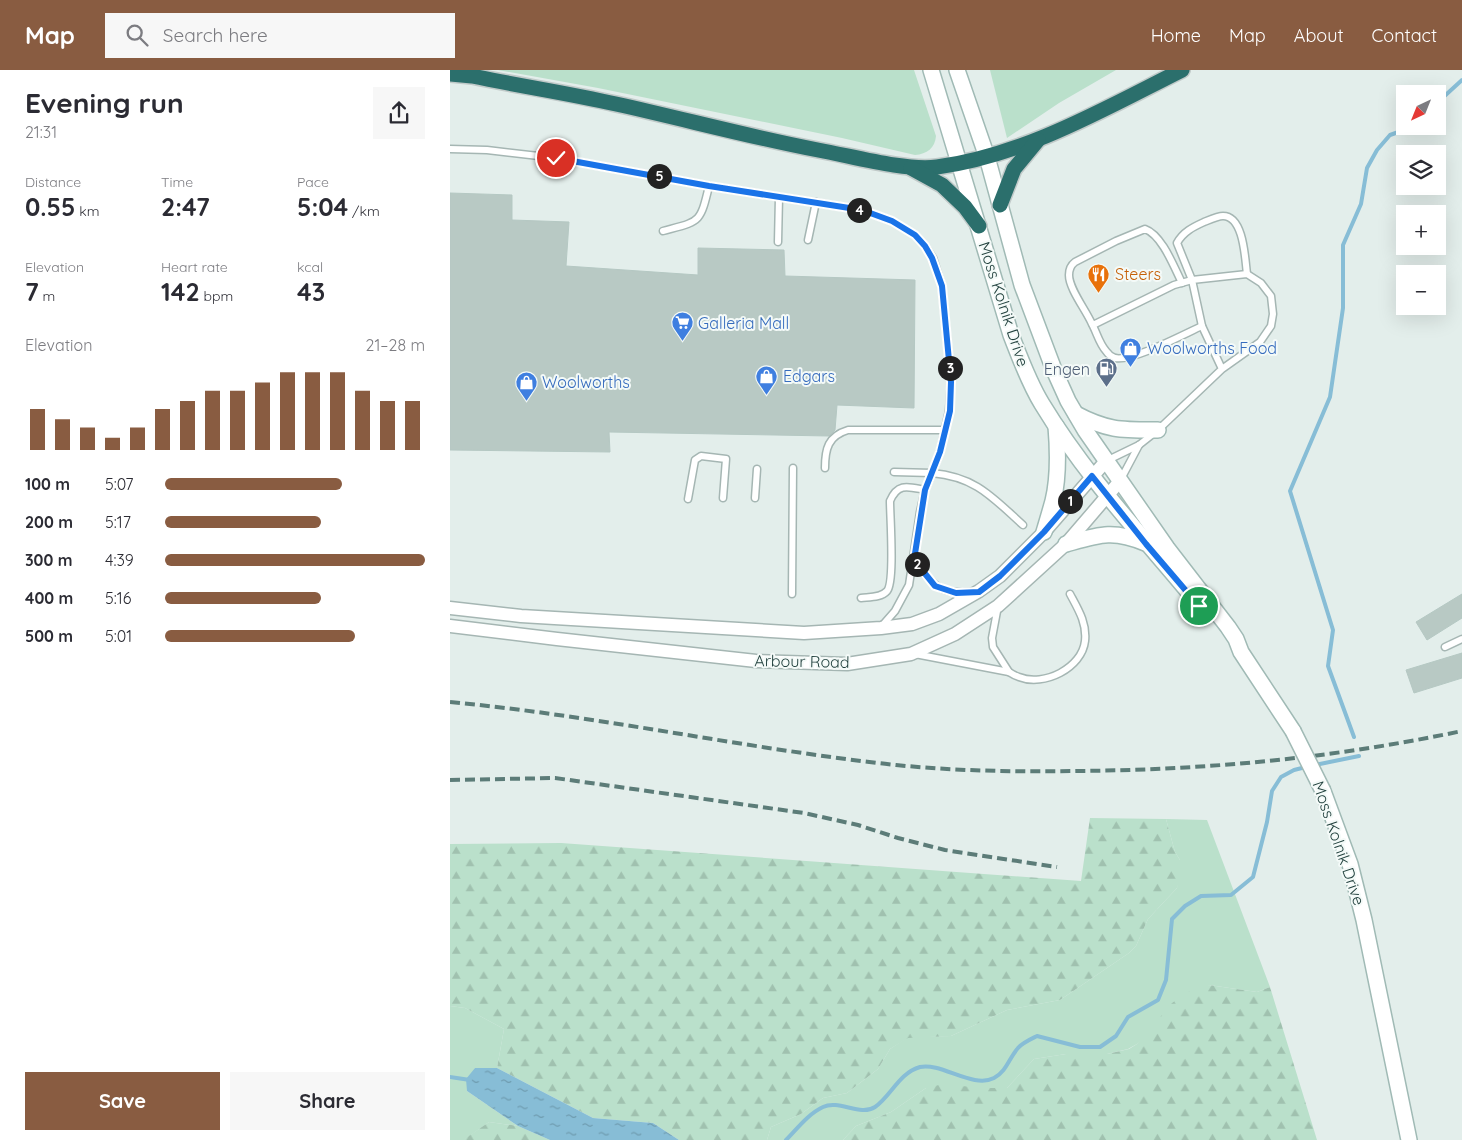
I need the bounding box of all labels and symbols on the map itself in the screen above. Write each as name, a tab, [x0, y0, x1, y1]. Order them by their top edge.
north arrow	[1396, 85, 1446, 135]
pin	[535, 137, 577, 179]
pin: 5	[646, 164, 672, 188]
pin: 4	[846, 198, 872, 222]
street label: Moss Kolnik Drive	[974, 239, 1034, 369]
restaurant icon: Steers	[1087, 262, 1111, 293]
place label: Steers	[1115, 264, 1161, 284]
supermarket icon: Galleria Mall	[670, 311, 694, 342]
place label: Galleria Mall	[698, 313, 789, 333]
shop icon: Woolworths Food	[1119, 336, 1143, 367]
place label: Woolworths Food	[1147, 338, 1277, 358]
pin: 3	[938, 356, 962, 380]
fuel station icon: Engen	[1094, 357, 1118, 388]
place label: Engen	[1044, 359, 1090, 379]
shop icon: Edgars	[755, 364, 779, 395]
place label: Edgars	[783, 366, 835, 386]
shop icon: Woolworths	[514, 370, 538, 401]
place label: Woolworths	[542, 372, 630, 392]
pin: 1	[1058, 488, 1082, 514]
pin: 2	[904, 552, 930, 576]
pin	[1178, 585, 1220, 627]
street label: Arbour Road	[754, 650, 850, 672]
street label: Moss Kolnik Drive	[1308, 778, 1370, 908]

